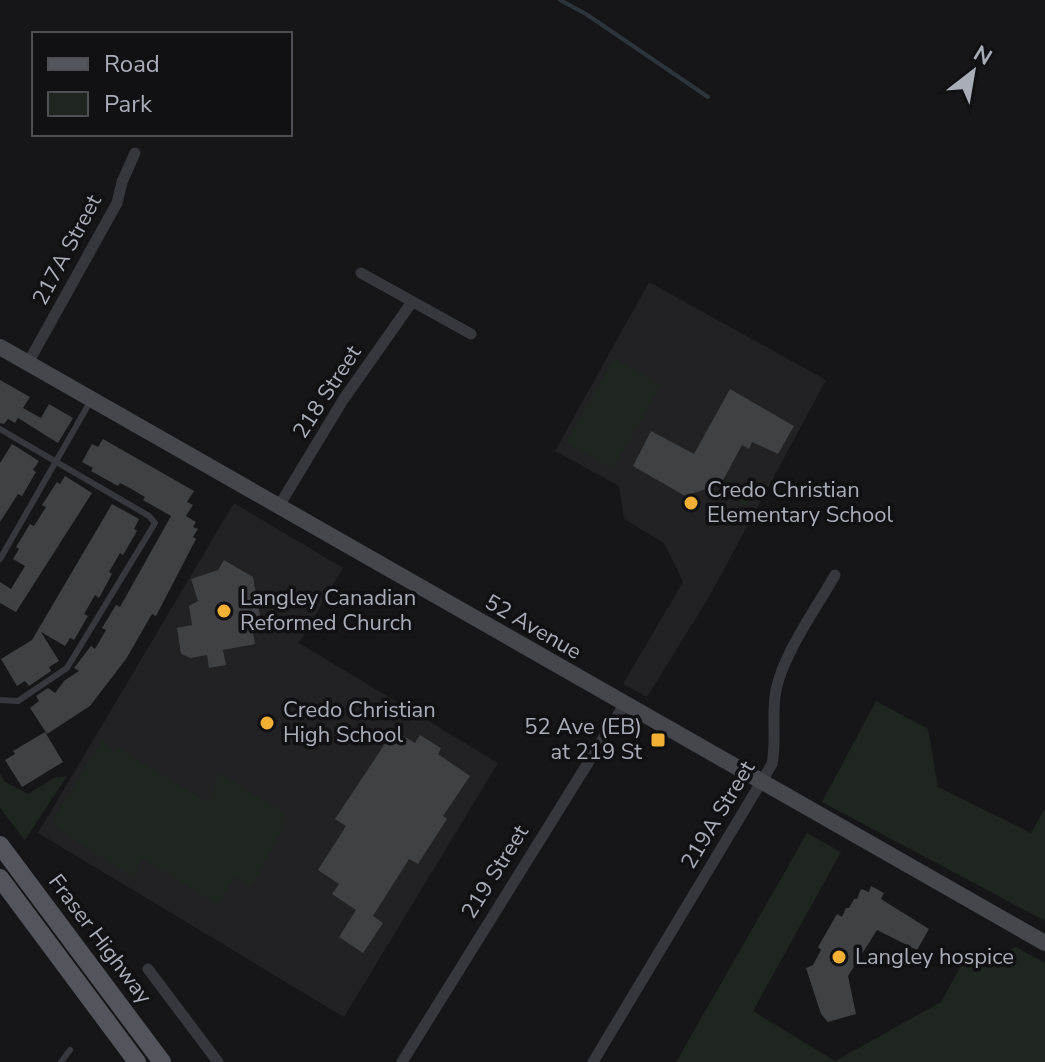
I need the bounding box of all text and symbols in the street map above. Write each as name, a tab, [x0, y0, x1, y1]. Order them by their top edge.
legend	[32, 32, 292, 136]
north arrow	[933, 32, 1013, 112]
text: N	[968, 39, 998, 73]
text: Road	[104, 48, 160, 80]
text: Park	[104, 88, 153, 120]
street label: 217A Street	[25, 189, 109, 311]
street label: 218 Street	[286, 339, 368, 444]
place label: Credo Christian Elementary School	[707, 475, 893, 530]
marker: Credo Christian Elementary School	[682, 494, 700, 512]
place label: Langley Canadian Reformed Church	[240, 583, 416, 638]
street label: 52 Avenue	[479, 587, 587, 667]
marker: Langley Canadian Reformed Church	[215, 602, 233, 620]
place label: Credo Christian High School	[283, 695, 436, 750]
place label: 52 Ave (EB) at 219 St	[524, 712, 642, 767]
marker: Credo Christian High School	[258, 714, 276, 732]
marker: 52 Ave (EB) at 219 St	[649, 731, 667, 749]
street label: 219A Street	[674, 755, 762, 875]
street label: 219 Street	[454, 819, 536, 925]
street label: Fraser Highway	[41, 868, 159, 1011]
place label: Langley hospice	[855, 942, 1014, 972]
marker: Langley hospice	[830, 948, 848, 966]

